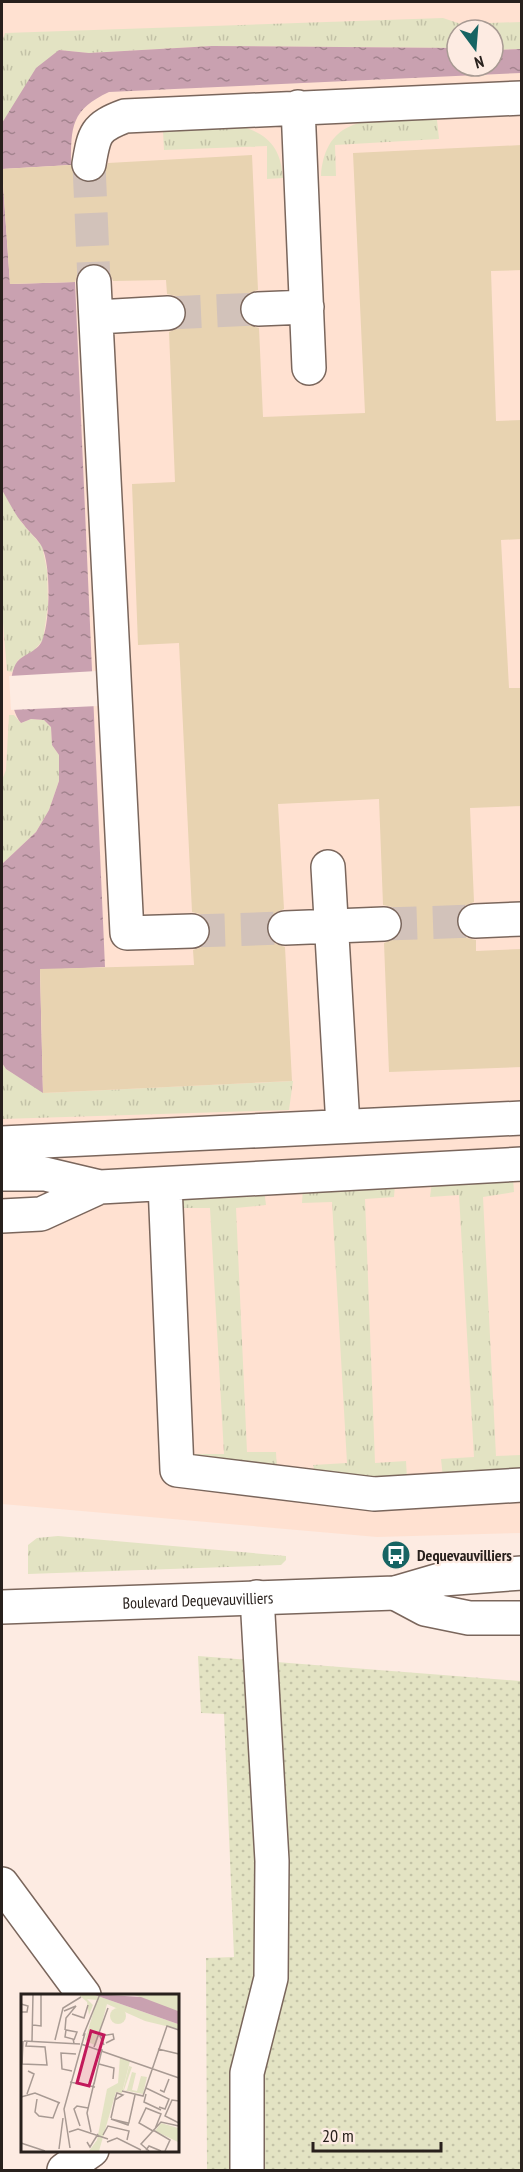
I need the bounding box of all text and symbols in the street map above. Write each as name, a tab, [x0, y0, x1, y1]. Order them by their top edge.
north arrow	[445, 18, 505, 78]
text: N	[472, 52, 486, 73]
bus stop icon: Dequevauvilliers	[380, 1539, 412, 1571]
place label: Dequevauvilliers	[417, 1545, 512, 1565]
street label: Boulevard Dequevauvilliers	[122, 1587, 273, 1613]
inset map	[21, 1994, 178, 2151]
scale bar	[313, 2115, 440, 2153]
text: 20 m	[322, 2124, 354, 2147]

